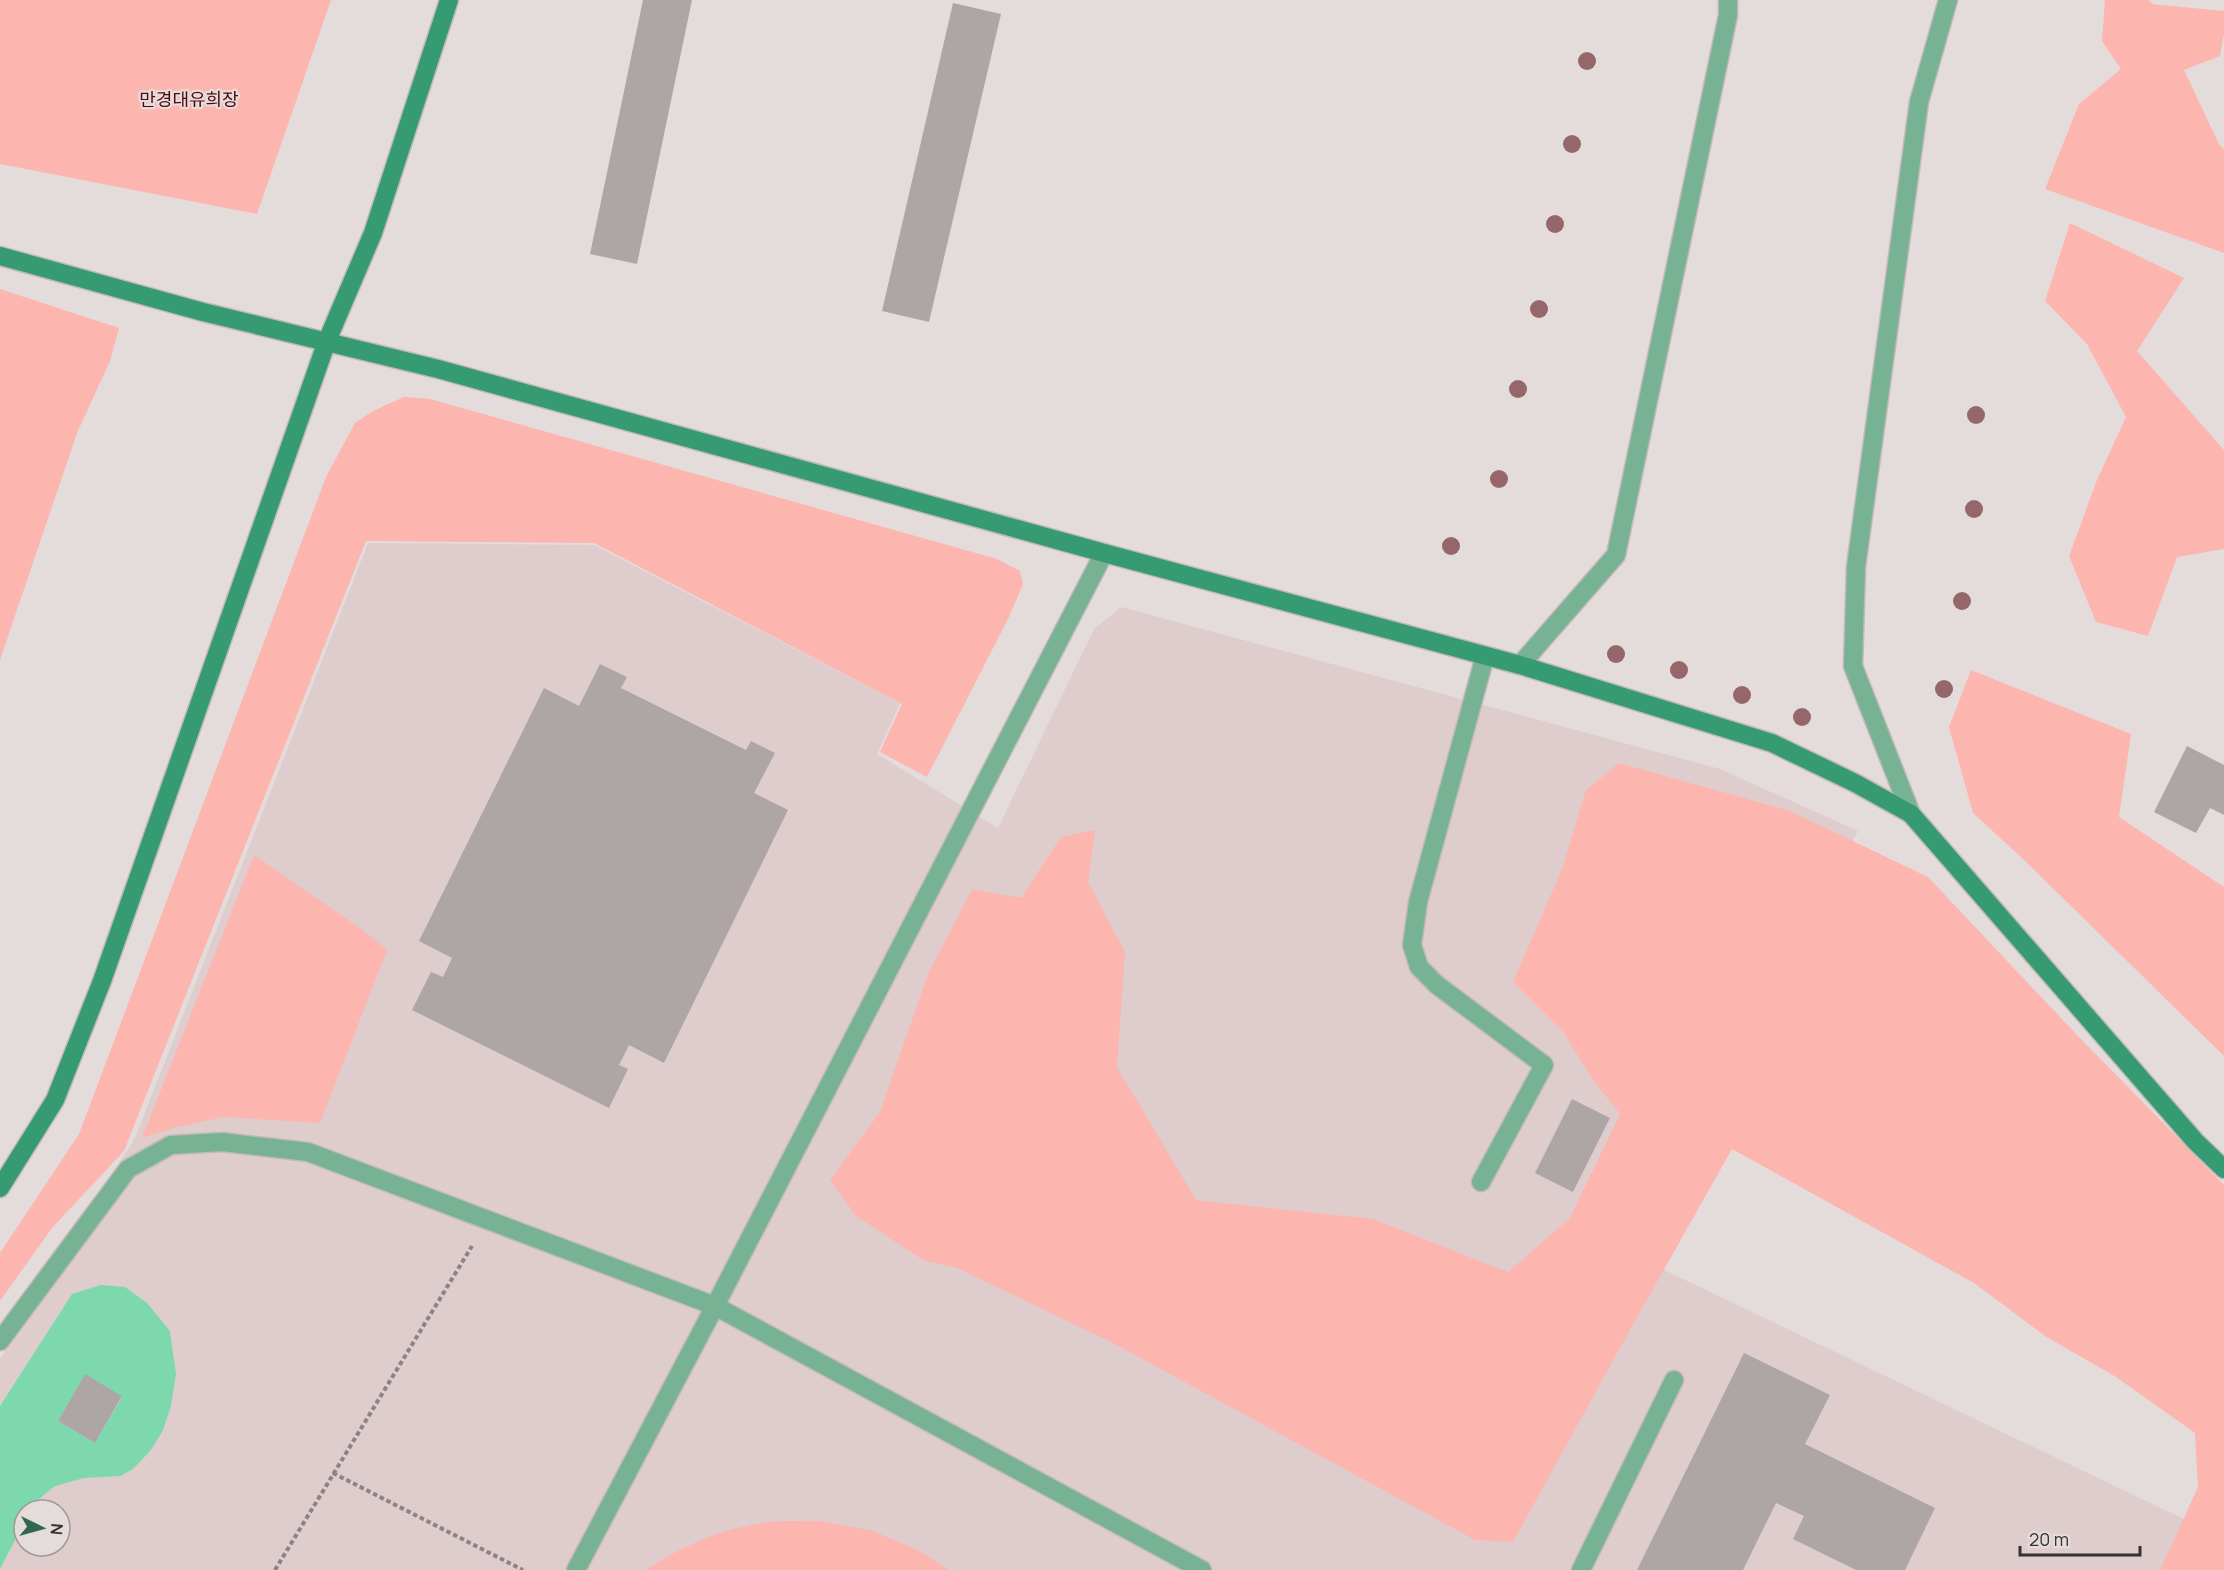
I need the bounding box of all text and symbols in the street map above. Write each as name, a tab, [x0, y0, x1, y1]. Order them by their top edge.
park label: 만경대유희장	[139, 87, 239, 111]
north arrow	[12, 1498, 72, 1558]
scale bar	[2020, 1519, 2140, 1557]
text: N	[45, 1523, 68, 1536]
text: 20 m	[2029, 1527, 2069, 1551]

